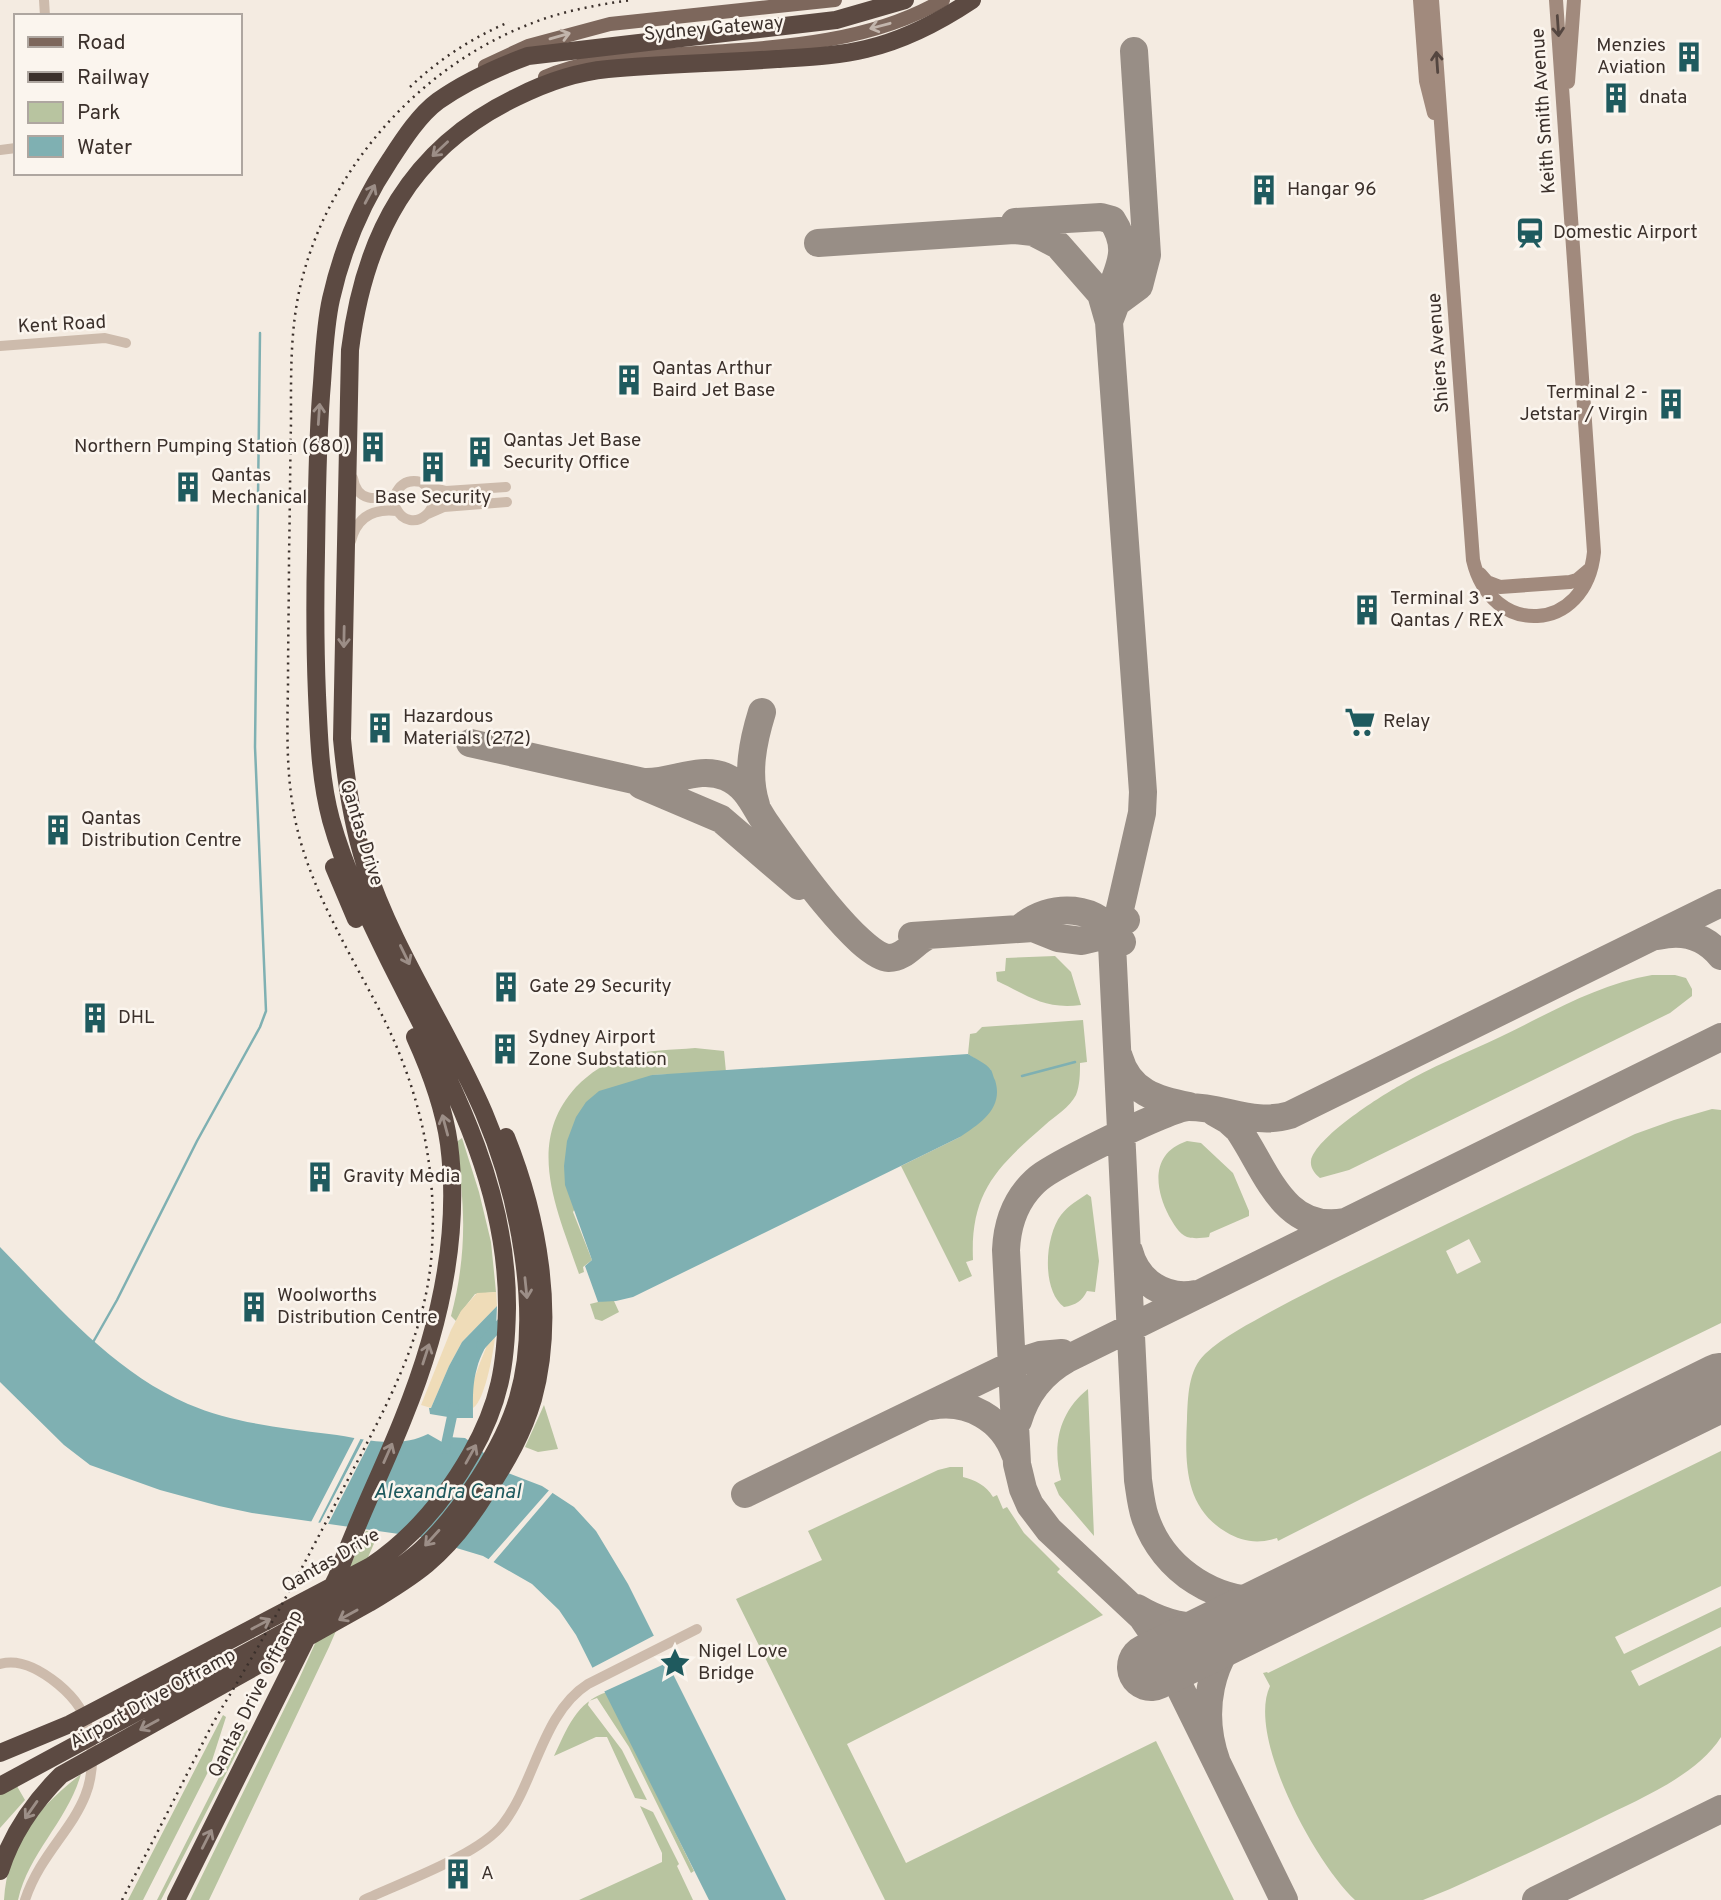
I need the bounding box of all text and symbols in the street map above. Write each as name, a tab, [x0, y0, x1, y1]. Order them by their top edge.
street label: Sydney Gateway	[643, 11, 785, 47]
legend	[14, 14, 242, 175]
one-way arrow	[1552, 15, 1565, 37]
one-way arrow	[869, 20, 892, 33]
street label: Keith Smith Avenue	[1526, 27, 1562, 195]
one-way arrow	[548, 29, 571, 42]
text: Road	[77, 30, 126, 57]
place label: Menzies Aviation	[1596, 34, 1666, 80]
building icon: Menzies Aviation	[1672, 40, 1706, 74]
one-way arrow	[1430, 51, 1443, 74]
text: Railway	[77, 65, 150, 92]
building icon: dnata	[1599, 81, 1633, 115]
place label: dnata	[1639, 86, 1687, 110]
text: Park	[77, 100, 120, 127]
text: Water	[77, 135, 132, 162]
one-way arrow	[432, 141, 449, 158]
building icon: Hangar 96	[1247, 173, 1281, 207]
place label: Hangar 96	[1287, 178, 1377, 202]
one-way arrow	[364, 184, 378, 205]
station icon: Domestic Airport	[1513, 216, 1547, 250]
place label: Domestic Airport	[1553, 221, 1698, 245]
street label: Shiers Avenue	[1423, 292, 1455, 414]
street label: Kent Road	[17, 311, 107, 339]
place label: Qantas Arthur Baird Jet Base	[652, 357, 775, 403]
building icon: Qantas Arthur Baird Jet Base	[612, 363, 646, 397]
place label: Terminal 2 - Jetstar / Virgin	[1519, 381, 1648, 427]
building icon: Terminal 2 - Jetstar / Virgin	[1654, 387, 1688, 421]
one-way arrow	[313, 402, 326, 425]
place label: Qantas Jet Base Security Office	[503, 429, 641, 475]
building icon: Northern Pumping Station (680)	[356, 430, 390, 464]
place label: Northern Pumping Station (680)	[74, 435, 350, 459]
building icon: Qantas Jet Base Security Office	[463, 435, 497, 469]
building icon: Base Security	[416, 450, 450, 484]
place label: Qantas Mechanical	[211, 464, 307, 510]
building icon: Qantas Mechanical	[171, 470, 205, 504]
place label: Base Security	[375, 486, 491, 510]
place label: Terminal 3 - Qantas / REX	[1390, 587, 1504, 633]
building icon: Terminal 3 - Qantas / REX	[1350, 593, 1384, 627]
one-way arrow	[338, 626, 351, 649]
place label: Hazardous Materials (272)	[403, 705, 531, 751]
supermarket icon: Relay	[1343, 705, 1377, 739]
place label: Relay	[1383, 710, 1430, 734]
building icon: Hazardous Materials (272)	[363, 711, 397, 745]
street label: Qantas Drive	[334, 777, 388, 889]
place label: Qantas Distribution Centre	[81, 807, 242, 853]
building icon: Qantas Distribution Centre	[41, 813, 75, 847]
one-way arrow	[399, 944, 413, 965]
building icon: Gate 29 Security	[489, 970, 523, 1004]
place label: Gate 29 Security	[529, 975, 672, 999]
building icon: DHL	[78, 1001, 112, 1035]
place label: DHL	[118, 1006, 155, 1030]
place label: Sydney Airport Zone Substation	[528, 1026, 667, 1072]
building icon: Sydney Airport Zone Substation	[488, 1032, 522, 1066]
one-way arrow	[437, 1114, 450, 1136]
building icon: Gravity Media	[303, 1160, 337, 1194]
place label: Gravity Media	[343, 1165, 460, 1189]
one-way arrow	[520, 1276, 533, 1298]
place label: Woolworths Distribution Centre	[277, 1284, 438, 1330]
building icon: Woolworths Distribution Centre	[237, 1290, 271, 1324]
one-way arrow	[420, 1343, 433, 1365]
one-way arrow	[382, 1443, 395, 1465]
one-way arrow	[464, 1445, 478, 1465]
water label: Alexandra Canal	[373, 1479, 522, 1506]
street label: Qantas Drive	[278, 1523, 384, 1599]
one-way arrow	[424, 1529, 440, 1547]
street label: Qantas Drive Offramp	[203, 1606, 309, 1782]
one-way arrow	[338, 1609, 359, 1622]
one-way arrow	[250, 1617, 270, 1631]
place label: Nigel Love Bridge	[698, 1640, 788, 1686]
street label: Airport Drive Offramp	[66, 1643, 240, 1755]
place icon: Nigel Love Bridge	[658, 1646, 692, 1680]
one-way arrow	[139, 1718, 159, 1732]
one-way arrow	[24, 1800, 38, 1819]
one-way arrow	[200, 1829, 214, 1850]
building icon: A	[441, 1857, 475, 1891]
place label: A	[481, 1862, 494, 1886]

